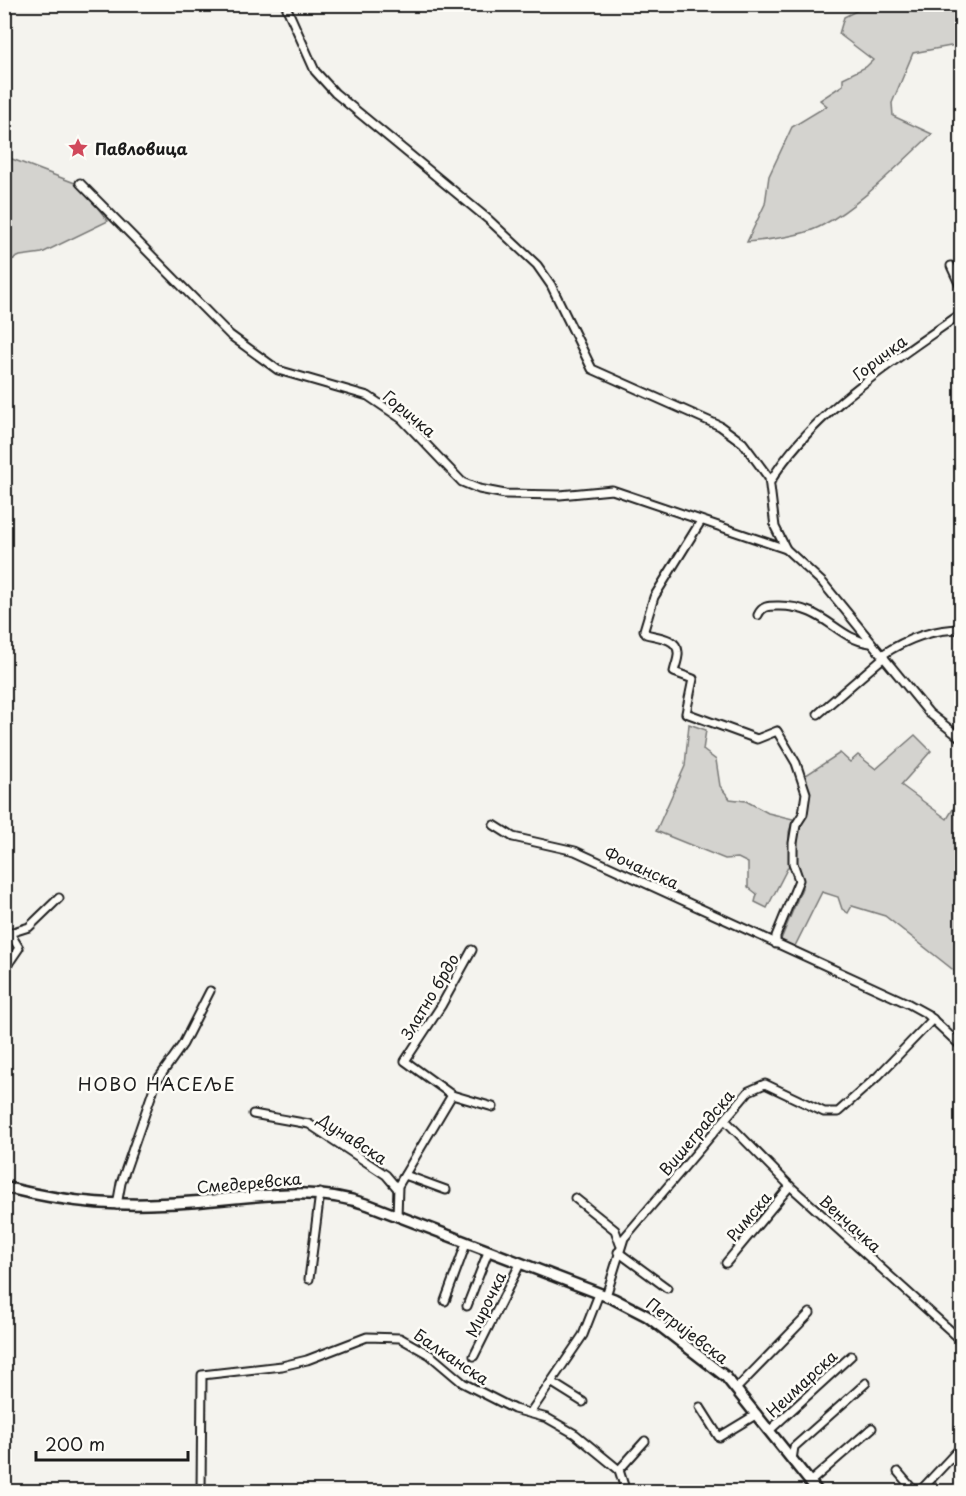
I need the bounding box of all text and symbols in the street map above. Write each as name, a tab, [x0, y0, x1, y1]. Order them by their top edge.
place icon: Павловица	[66, 136, 90, 160]
place label: Павловица	[95, 136, 188, 160]
street label: Горичка	[847, 329, 911, 385]
street label: Горичка	[378, 384, 442, 442]
street label: Фочанска	[601, 840, 683, 894]
street label: Златно брдо	[393, 948, 464, 1044]
district label: НОВО НАСЕЉЕ	[78, 1070, 236, 1097]
street label: Вишеградска	[653, 1084, 739, 1180]
street label: Дунавска	[313, 1106, 393, 1170]
street label: Смедеревска	[196, 1165, 302, 1199]
street label: Римска	[720, 1186, 776, 1246]
street label: Венчачка	[815, 1189, 887, 1257]
street label: Мирочка	[459, 1267, 511, 1341]
street label: Петријевска	[642, 1291, 734, 1369]
street label: Балканска	[410, 1322, 494, 1390]
street label: Неимарска	[760, 1344, 842, 1422]
scale bar	[36, 1424, 188, 1462]
text: 200 m	[45, 1430, 105, 1457]

